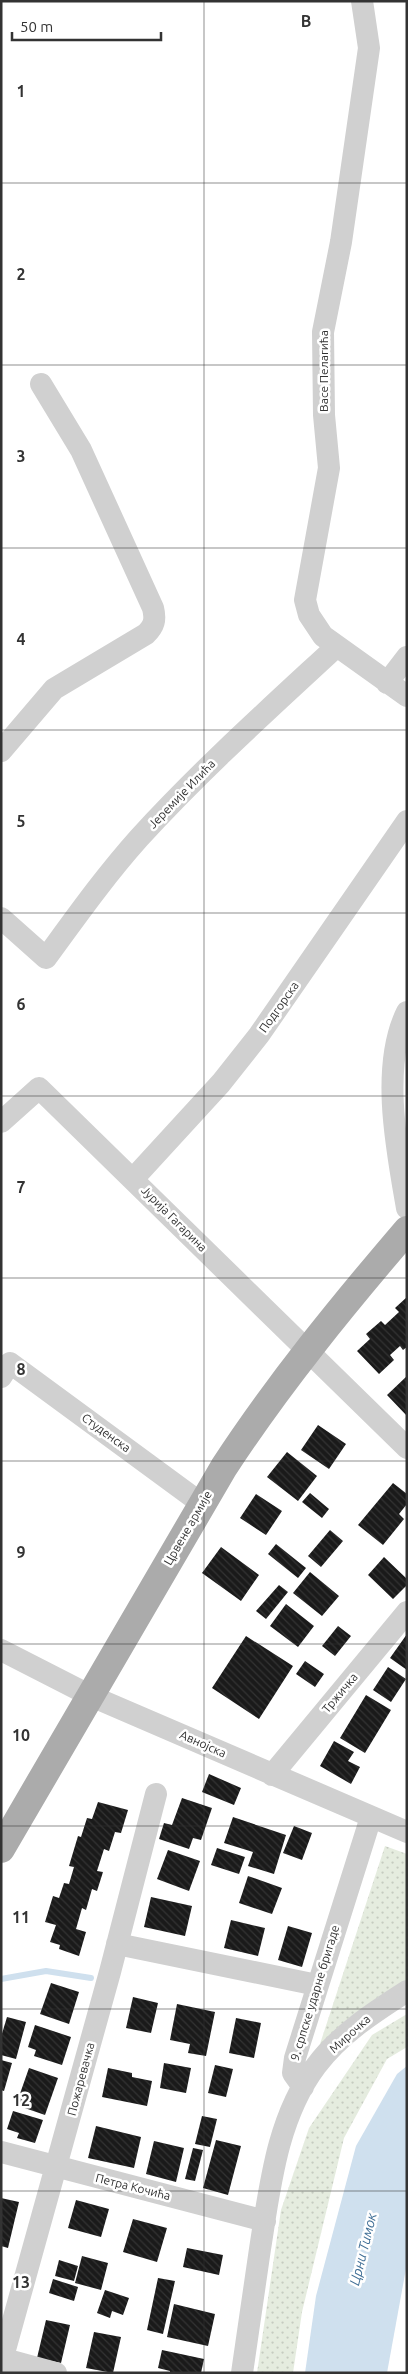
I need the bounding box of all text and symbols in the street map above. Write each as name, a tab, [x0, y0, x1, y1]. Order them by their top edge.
scale bar	[12, 10, 161, 42]
text: B	[301, 12, 311, 30]
text: 50 m	[20, 18, 53, 35]
text: 1	[16, 82, 26, 100]
text: 2	[16, 265, 26, 283]
street label: Васе Пелагића	[317, 330, 330, 412]
text: 3	[16, 447, 26, 465]
text: 4	[16, 630, 26, 648]
street label: Јеремије Илића	[146, 757, 218, 831]
text: 5	[16, 812, 26, 830]
street label: Подгорска	[256, 979, 301, 1035]
text: 6	[16, 995, 26, 1013]
text: 7	[16, 1178, 26, 1196]
street label: Јурија Гагарина	[139, 1183, 210, 1254]
text: 8	[16, 1360, 26, 1378]
street label: Студенска	[79, 1411, 133, 1455]
street label: Црвене армије	[161, 1488, 214, 1567]
text: 9	[16, 1543, 26, 1561]
street label: Тржичка	[319, 1670, 360, 1715]
text: 10	[12, 1726, 30, 1744]
street label: Авнојска	[178, 1728, 228, 1760]
text: 11	[12, 1908, 30, 1926]
street label: 9. српске ударне бригаде	[288, 1924, 341, 2062]
street label: Мирочка	[327, 2012, 373, 2055]
street label: Пожаревачка	[64, 2041, 97, 2117]
text: 12	[12, 2091, 30, 2109]
street label: Петра Кочића	[94, 2171, 172, 2202]
water label: Црни Тимок	[346, 2210, 380, 2287]
text: 13	[12, 2273, 30, 2291]

